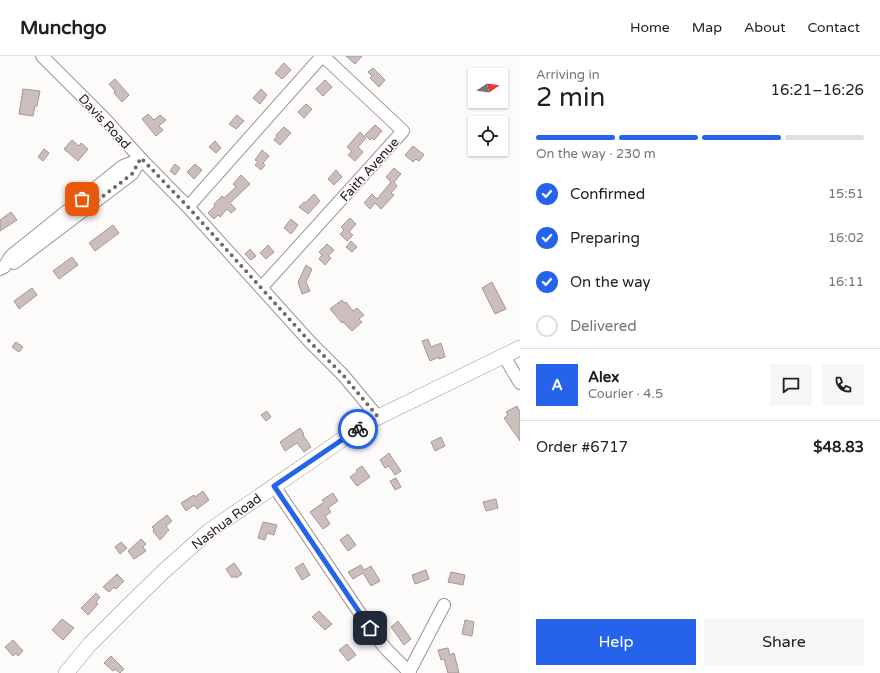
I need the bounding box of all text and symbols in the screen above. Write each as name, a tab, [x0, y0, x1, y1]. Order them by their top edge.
text: Munchgo	[20, 17, 107, 39]
text: Home	[630, 19, 670, 36]
text: Map	[692, 19, 722, 36]
text: About	[744, 19, 786, 36]
text: Contact	[808, 19, 860, 36]
text: Arriving in	[536, 67, 600, 83]
north arrow	[468, 68, 508, 108]
map controls	[468, 68, 508, 156]
text: 16:21–16:26	[771, 81, 864, 99]
text: 2 min	[536, 82, 605, 113]
street label: Davis Road	[75, 91, 134, 152]
button: locate	[468, 116, 508, 156]
street label: Faith Avenue	[337, 134, 403, 205]
text: On the way · 230 m	[536, 146, 656, 162]
pin	[65, 182, 99, 216]
icon: check	[536, 183, 558, 205]
text: Confirmed	[570, 185, 645, 203]
text: 15:51	[828, 186, 864, 202]
icon: bag	[71, 188, 93, 210]
icon: check	[536, 227, 558, 249]
text: Preparing	[570, 229, 640, 247]
text: 16:02	[828, 230, 864, 246]
icon: check	[536, 271, 558, 293]
text: On the way	[570, 273, 650, 291]
text: 16:11	[828, 274, 864, 290]
text: Delivered	[570, 317, 637, 335]
button: chat	[770, 364, 812, 406]
button: phone	[822, 364, 864, 406]
text: Alex	[588, 368, 619, 386]
text: A	[551, 376, 563, 394]
text: Courier · 4.5	[588, 386, 663, 402]
courier	[338, 409, 378, 449]
icon: bike	[347, 418, 369, 440]
text: Order #6717	[536, 438, 628, 456]
text: $48.83	[813, 438, 864, 456]
street label: Nashua Road	[189, 490, 265, 553]
pin	[353, 611, 387, 645]
icon: home	[359, 617, 381, 639]
button: Help	[536, 619, 696, 665]
button: Share	[704, 619, 864, 665]

